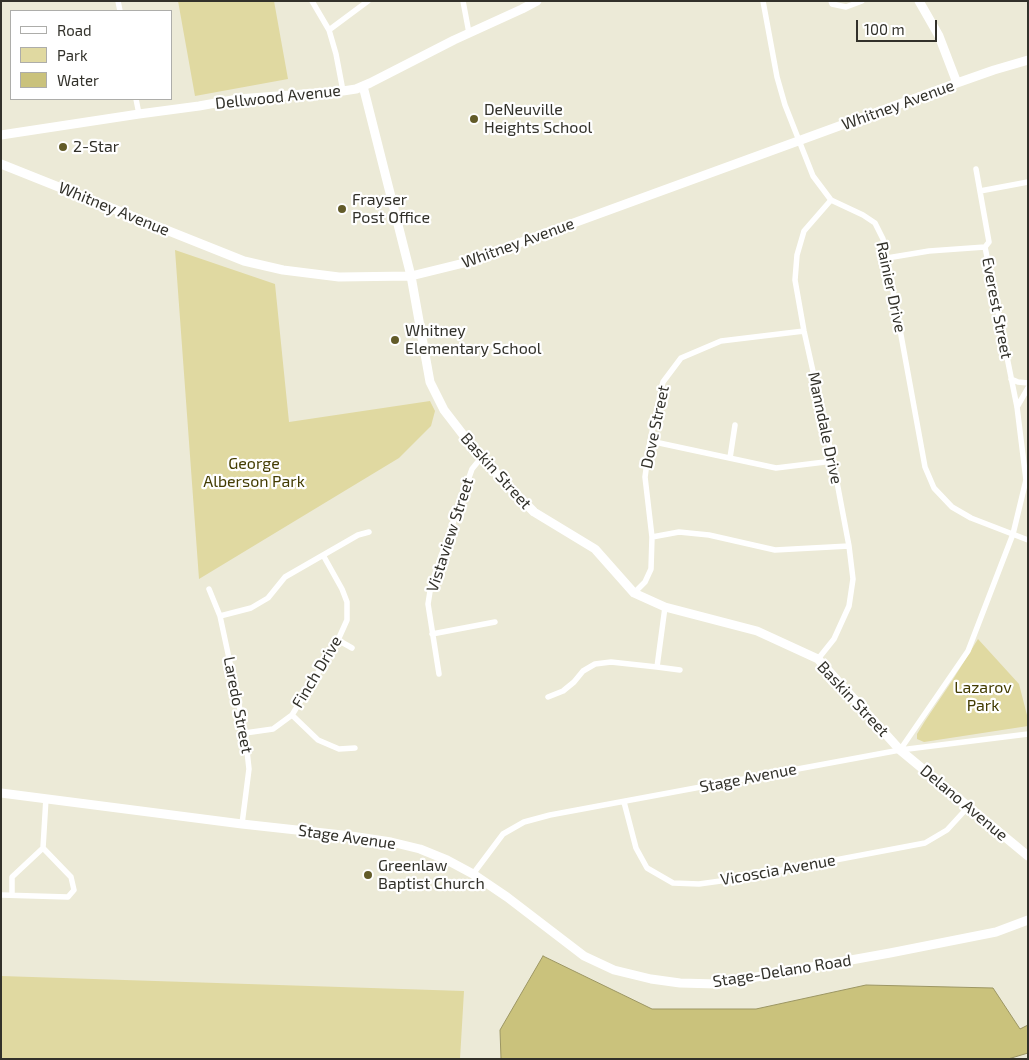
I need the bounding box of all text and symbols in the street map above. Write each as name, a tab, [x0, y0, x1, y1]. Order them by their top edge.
legend	[10, 10, 172, 100]
scale bar	[859, 10, 940, 42]
text: 100 m	[864, 20, 905, 38]
text: Road	[57, 21, 92, 39]
text: Park	[57, 46, 88, 64]
text: Water	[57, 71, 99, 89]
street label: Whitney Avenue	[839, 76, 957, 134]
street label: Dellwood Avenue	[214, 81, 342, 113]
place label: DeNeuville Heights School	[484, 100, 592, 138]
marker: DeNeuville Heights School	[468, 113, 480, 125]
place label: 2-Star	[73, 137, 119, 157]
marker: 2-Star	[57, 141, 69, 153]
street label: Whitney Avenue	[56, 178, 172, 240]
place label: Frayser Post Office	[352, 190, 430, 228]
marker: Frayser Post Office	[336, 203, 348, 215]
street label: Whitney Avenue	[459, 214, 577, 272]
street label: Rainier Drive	[872, 240, 910, 334]
street label: Everest Street	[978, 256, 1016, 360]
place label: Whitney Elementary School	[405, 321, 542, 359]
marker: Whitney Elementary School	[389, 334, 401, 346]
street label: Manndale Drive	[804, 370, 846, 486]
street label: Dove Street	[637, 384, 673, 470]
street label: Baskin Street	[457, 429, 535, 513]
park label: George Alberson Park	[203, 454, 305, 492]
street label: Vistaview Street	[422, 475, 478, 595]
street label: Finch Drive	[288, 633, 346, 711]
street label: Laredo Street	[219, 655, 257, 755]
street label: Baskin Street	[813, 657, 893, 741]
park label: Lazarov Park	[954, 678, 1012, 716]
street label: Stage Avenue	[698, 759, 798, 797]
street label: Delano Avenue	[916, 761, 1012, 845]
street label: Stage Avenue	[297, 821, 397, 853]
street label: Vicoscia Avenue	[719, 850, 837, 890]
place label: Greenlaw Baptist Church	[378, 856, 485, 894]
marker: Greenlaw Baptist Church	[362, 869, 374, 881]
street label: Stage-Delano Road	[711, 951, 853, 991]

